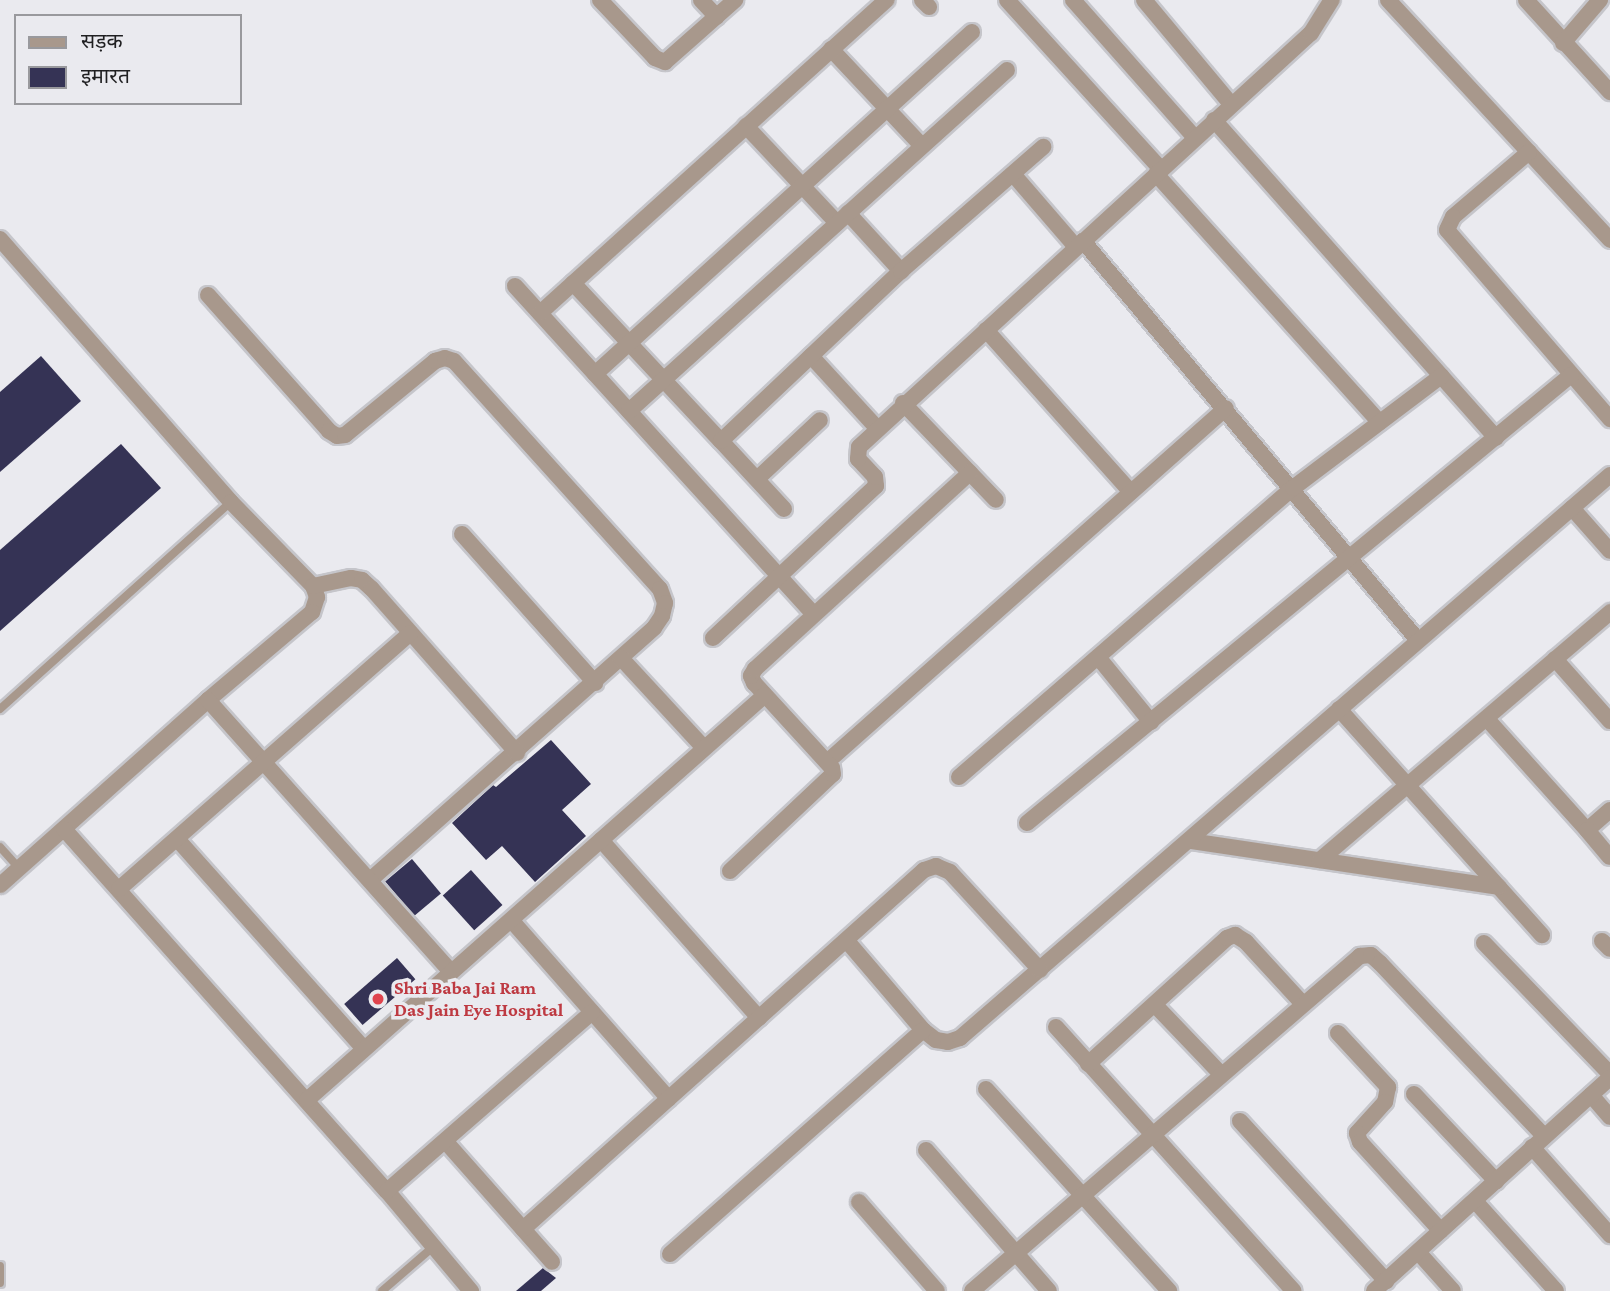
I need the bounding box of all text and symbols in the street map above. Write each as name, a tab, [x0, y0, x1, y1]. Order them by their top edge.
legend	[14, 14, 242, 105]
text: सड़क	[81, 29, 123, 53]
text: इमारत	[81, 64, 130, 88]
place label: Shri Baba Jai Ram Das Jain Eye Hospital	[394, 977, 563, 1021]
marker: Shri Baba Jai Ram Das Jain Eye Hospital	[368, 989, 388, 1009]

